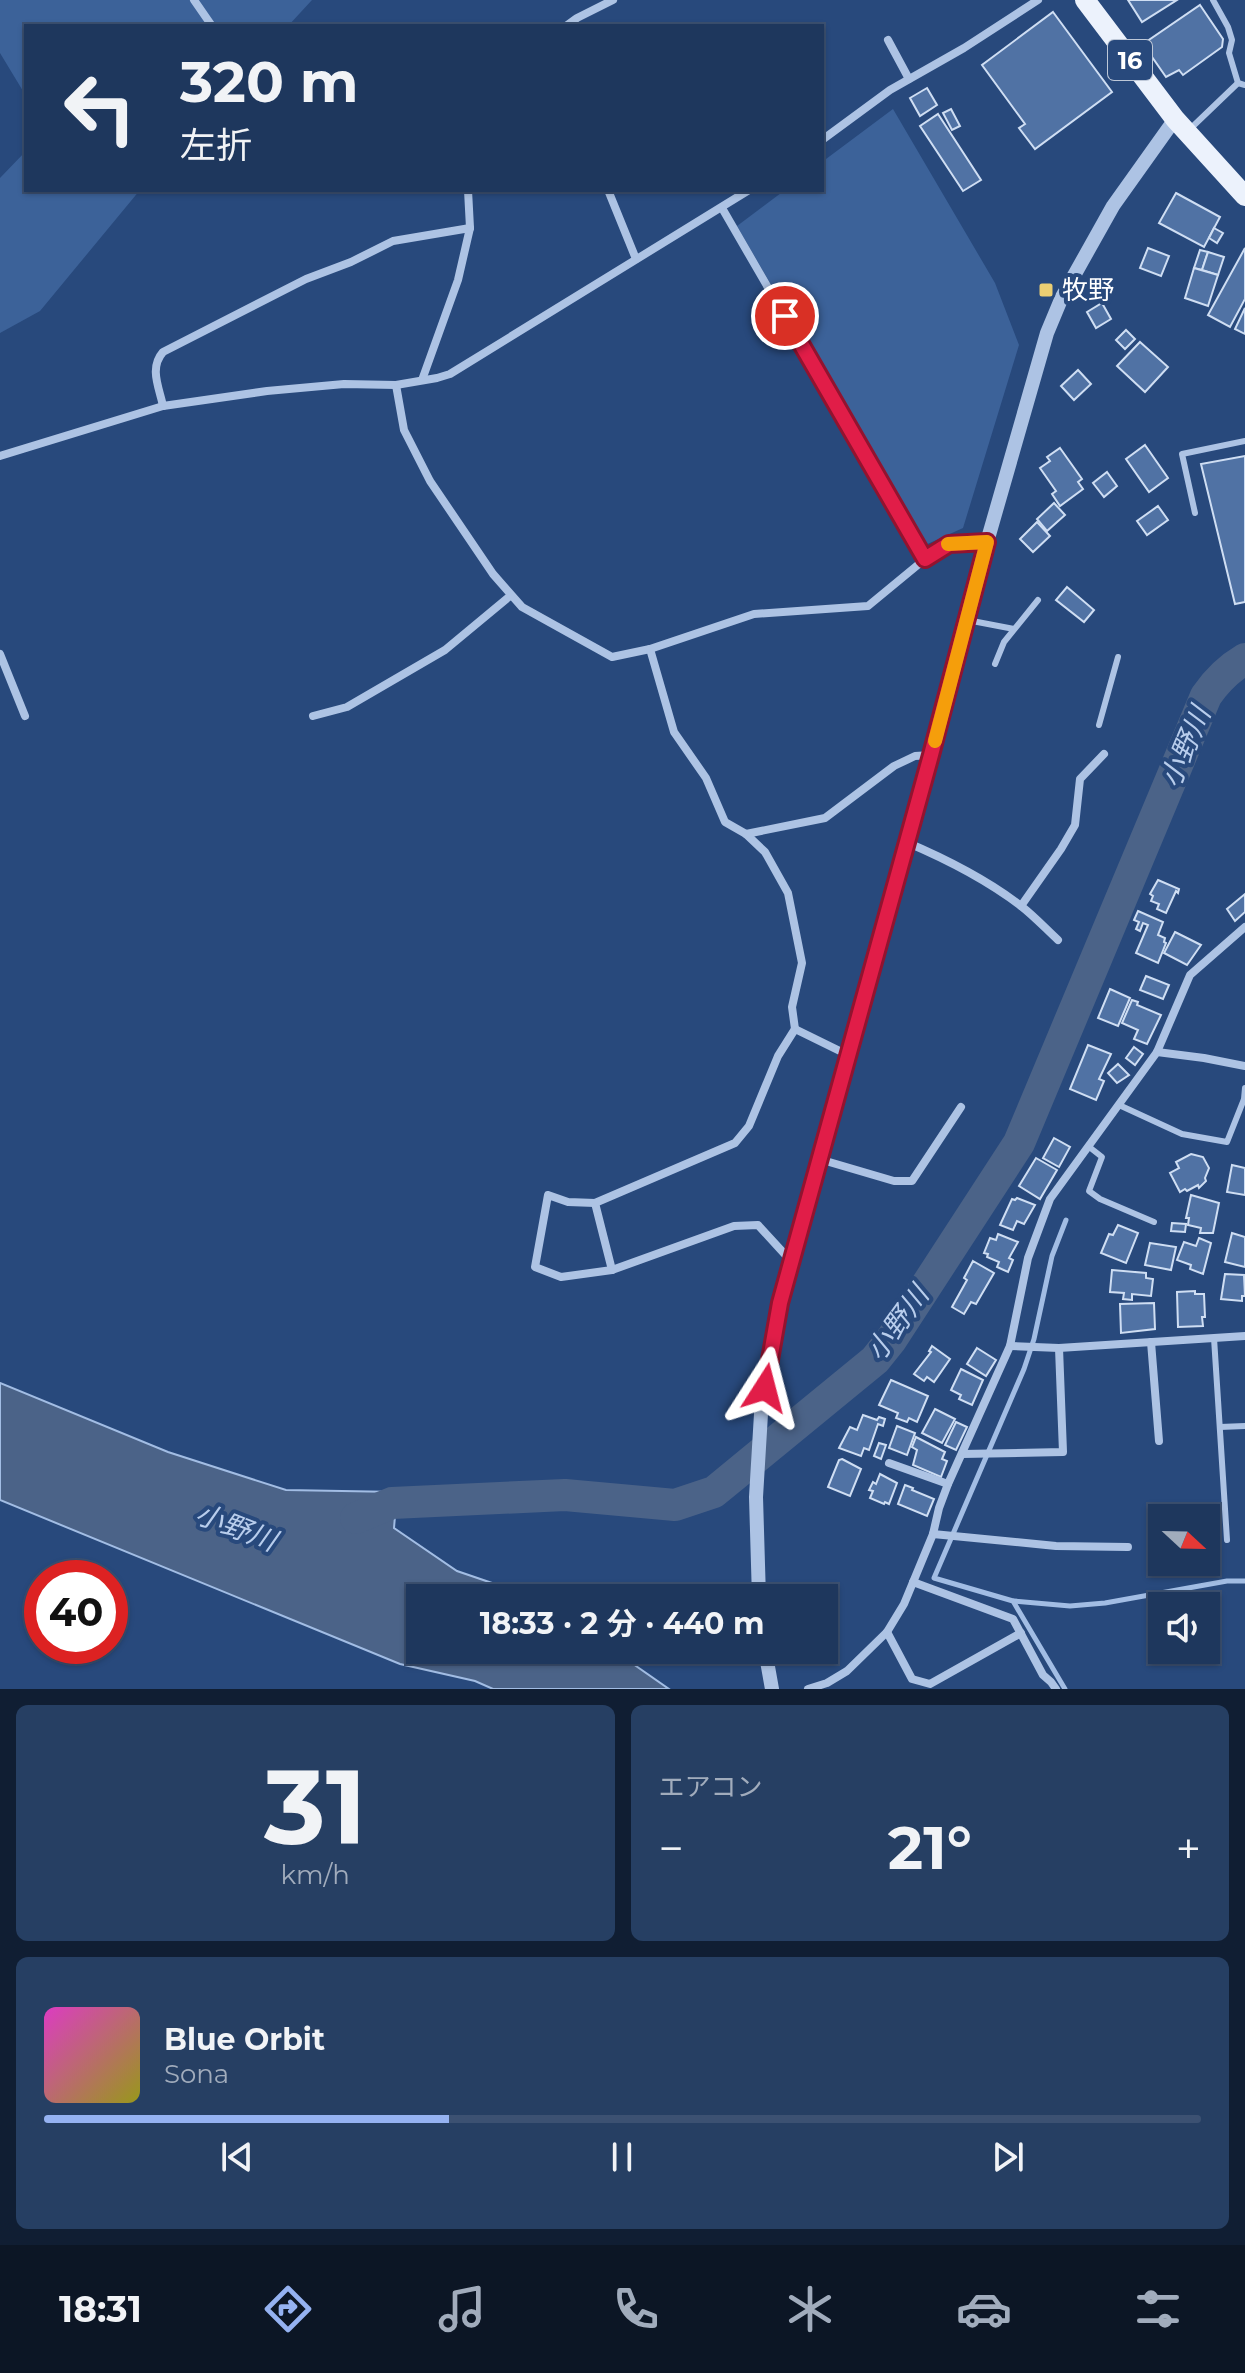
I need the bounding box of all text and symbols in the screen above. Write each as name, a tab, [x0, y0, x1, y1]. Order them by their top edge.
road number: 16	[1108, 40, 1152, 80]
text: 320 m	[180, 48, 359, 116]
icon: left	[48, 56, 152, 160]
text: 左折	[180, 123, 252, 167]
place label: 牧野	[1062, 274, 1114, 306]
marker: 牧野	[1037, 281, 1055, 299]
pin	[751, 282, 819, 350]
icon: arrive	[763, 294, 807, 338]
water label: 小野川	[1153, 699, 1218, 792]
water label: 小野川	[859, 1277, 937, 1367]
position arrow	[723, 1346, 807, 1430]
water label: 小野川	[191, 1496, 284, 1559]
north arrow	[1148, 1504, 1220, 1576]
map controls	[1148, 1504, 1220, 1664]
speed limit sign: 40	[24, 1560, 128, 1664]
button: sound	[1148, 1592, 1220, 1664]
text: 18:33 · 2 分 · 440 m	[480, 1605, 764, 1642]
text: 31	[264, 1743, 366, 1870]
text: エアコン	[659, 1771, 763, 1803]
text: 21°	[888, 1811, 972, 1884]
text: −	[659, 1821, 684, 1875]
text: +	[1176, 1821, 1201, 1875]
text: km/h	[281, 1859, 350, 1891]
text: Blue Orbit	[164, 2021, 325, 2058]
text: Sona	[164, 2058, 229, 2090]
icon: previous	[215, 2135, 259, 2179]
icon: pause	[600, 2135, 644, 2179]
icon: next	[986, 2135, 1030, 2179]
icon: directions	[260, 2281, 316, 2337]
icon: music	[434, 2281, 490, 2337]
icon: phone	[608, 2281, 664, 2337]
icon: climate	[782, 2281, 838, 2337]
icon: car	[956, 2281, 1012, 2337]
icon: filters	[1130, 2281, 1186, 2337]
text: 18:31	[59, 2287, 142, 2331]

